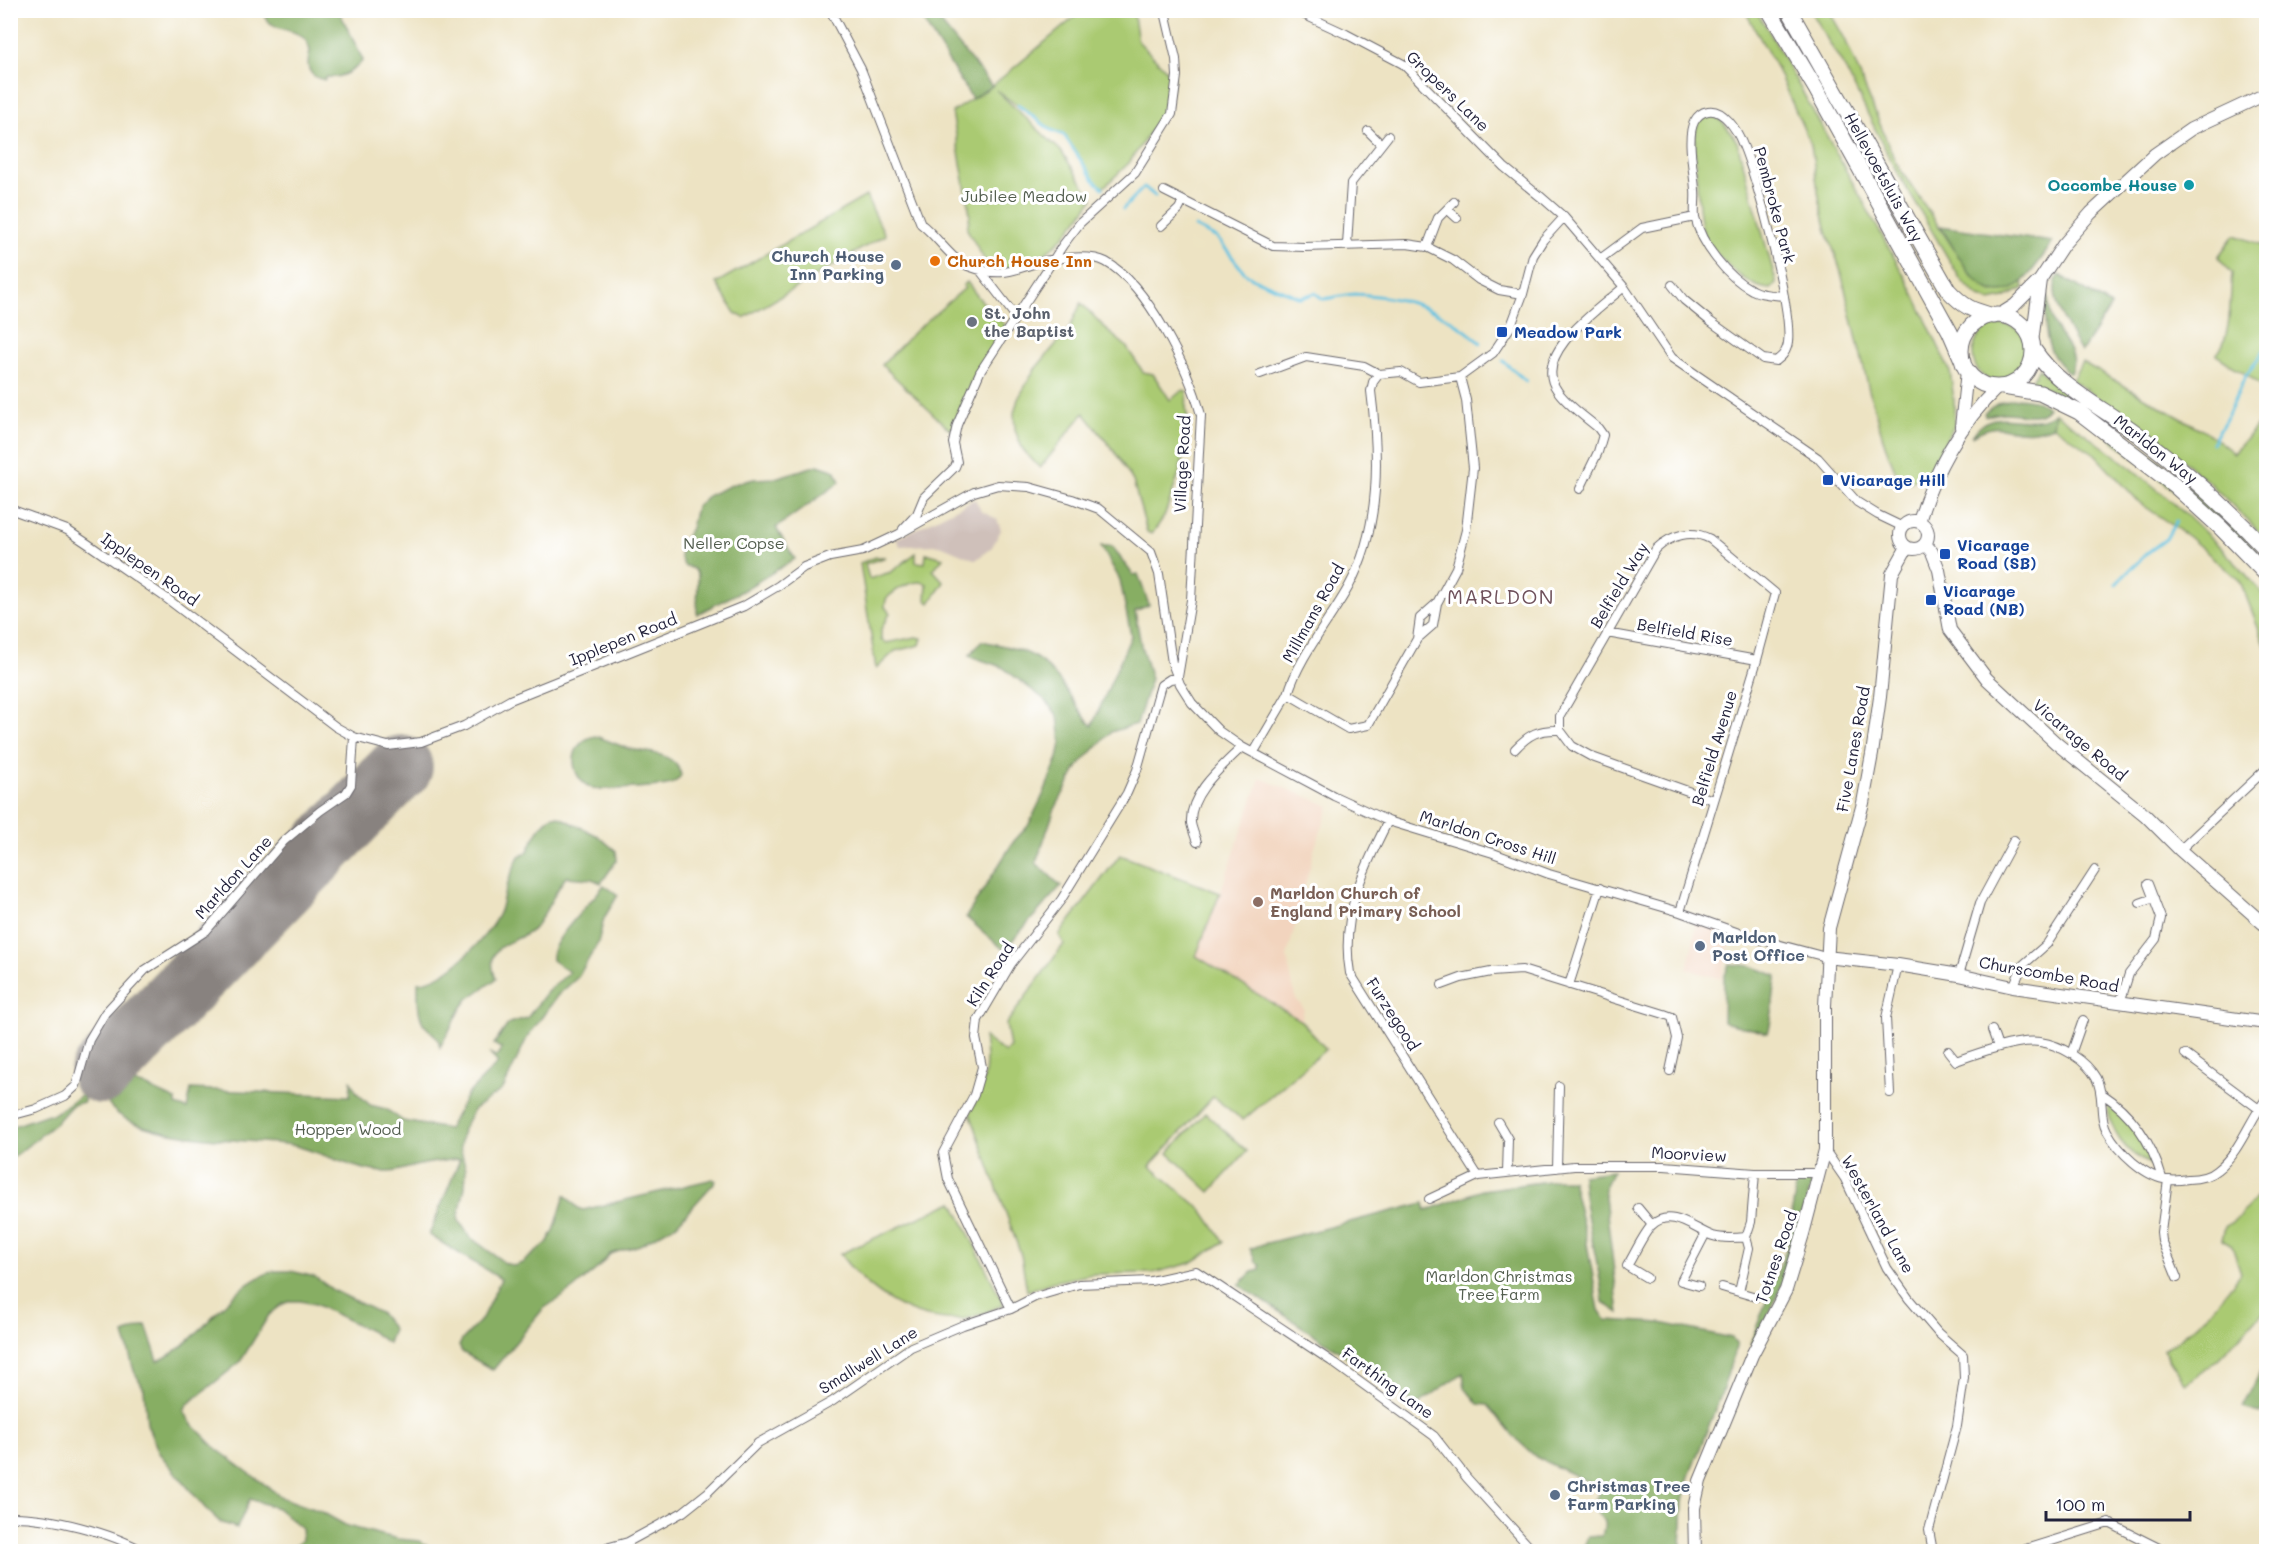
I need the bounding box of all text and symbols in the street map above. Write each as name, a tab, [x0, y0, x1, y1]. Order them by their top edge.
street label: Gropers Lane	[1402, 46, 1494, 135]
street label: Hellevoetsluis Way	[1840, 108, 1929, 245]
street label: Pembroke Park	[1750, 144, 1801, 266]
place label: Occombe House	[2048, 174, 2177, 195]
marker: Occombe House	[2182, 178, 2196, 192]
park label: Jubilee Meadow	[961, 185, 1087, 206]
place label: Church House Inn Parking	[771, 245, 884, 284]
place label: Church House Inn	[947, 250, 1092, 271]
marker: Church House Inn	[928, 254, 942, 268]
marker: Church House Inn Parking	[889, 258, 903, 272]
place label: St. John the Baptist	[984, 302, 1074, 341]
marker: St. John the Baptist	[965, 315, 979, 329]
place label: Meadow Park	[1514, 321, 1622, 342]
marker: Meadow Park	[1495, 325, 1509, 339]
street label: Marldon Way	[2110, 409, 2202, 488]
street label: Village Road	[1168, 415, 1195, 513]
place label: Vicarage Hill	[1840, 469, 1945, 490]
marker: Vicarage Hill	[1821, 473, 1835, 487]
street label: Ipplepen Road	[97, 527, 203, 610]
park label: Neller Copse	[683, 532, 785, 553]
place label: Vicarage Road (SB)	[1957, 534, 2036, 573]
street label: Belfield Way	[1585, 538, 1652, 632]
marker: Vicarage Road (SB)	[1938, 547, 1952, 561]
street label: Millmans Road	[1277, 560, 1348, 666]
place label: Vicarage Road (NB)	[1943, 580, 2025, 619]
district label: MARLDON	[1447, 583, 1555, 609]
marker: Vicarage Road (NB)	[1924, 593, 1938, 607]
street label: Ipplepen Road	[566, 607, 680, 670]
street label: Belfield Rise	[1636, 613, 1735, 650]
street label: Five Lanes Road	[1831, 684, 1874, 813]
street label: Belfield Avenue	[1686, 688, 1741, 808]
street label: Vicarage Road	[2029, 694, 2132, 785]
street label: Marldon Cross Hill	[1417, 805, 1559, 869]
street label: Marldon Lane	[190, 830, 276, 923]
place label: Marldon Church of England Primary School	[1270, 882, 1461, 921]
marker: Marldon Church of England Primary School	[1251, 895, 1265, 909]
place label: Marldon Post Office	[1712, 926, 1805, 965]
street label: Kiln Road	[961, 938, 1018, 1010]
marker: Marldon Post Office	[1693, 939, 1707, 953]
street label: Churscombe Road	[1977, 951, 2121, 996]
street label: Furzegood	[1362, 973, 1425, 1054]
park label: Hopper Wood	[295, 1118, 401, 1139]
street label: Moorview	[1651, 1141, 1727, 1166]
street label: Westerland Lane	[1837, 1151, 1920, 1277]
street label: Totnes Road	[1750, 1208, 1801, 1306]
park label: Marldon Christmas Tree Farm	[1425, 1265, 1573, 1304]
street label: Smallwell Lane	[815, 1321, 921, 1398]
street label: Farthing Lane	[1338, 1342, 1438, 1423]
place label: Christmas Tree Farm Parking	[1567, 1475, 1690, 1514]
scale bar	[2046, 1484, 2190, 1522]
marker: Christmas Tree Farm Parking	[1548, 1488, 1562, 1502]
text: 100 m	[2055, 1492, 2105, 1516]

